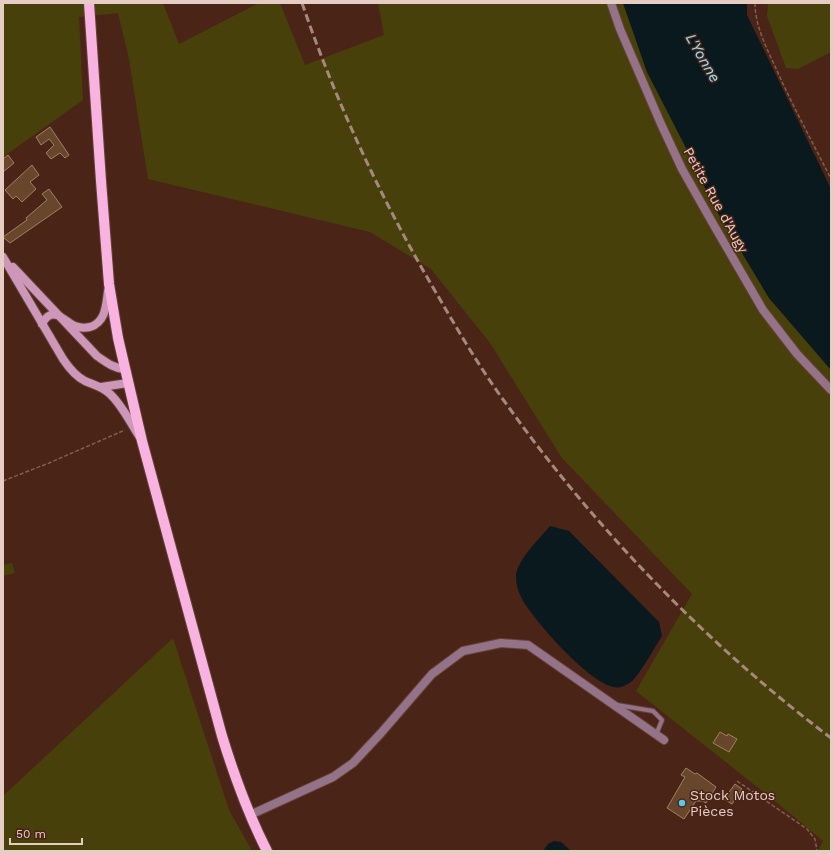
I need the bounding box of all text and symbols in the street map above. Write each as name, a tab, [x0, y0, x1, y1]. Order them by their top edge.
water label: L'Yonne	[682, 30, 724, 86]
street label: Petite Rue d'Augy	[680, 144, 752, 256]
place label: Stock Motos Pièces	[690, 787, 775, 819]
marker: Stock Motos Pièces	[677, 798, 687, 808]
scale bar	[10, 820, 82, 846]
text: 50 m	[16, 827, 46, 841]

